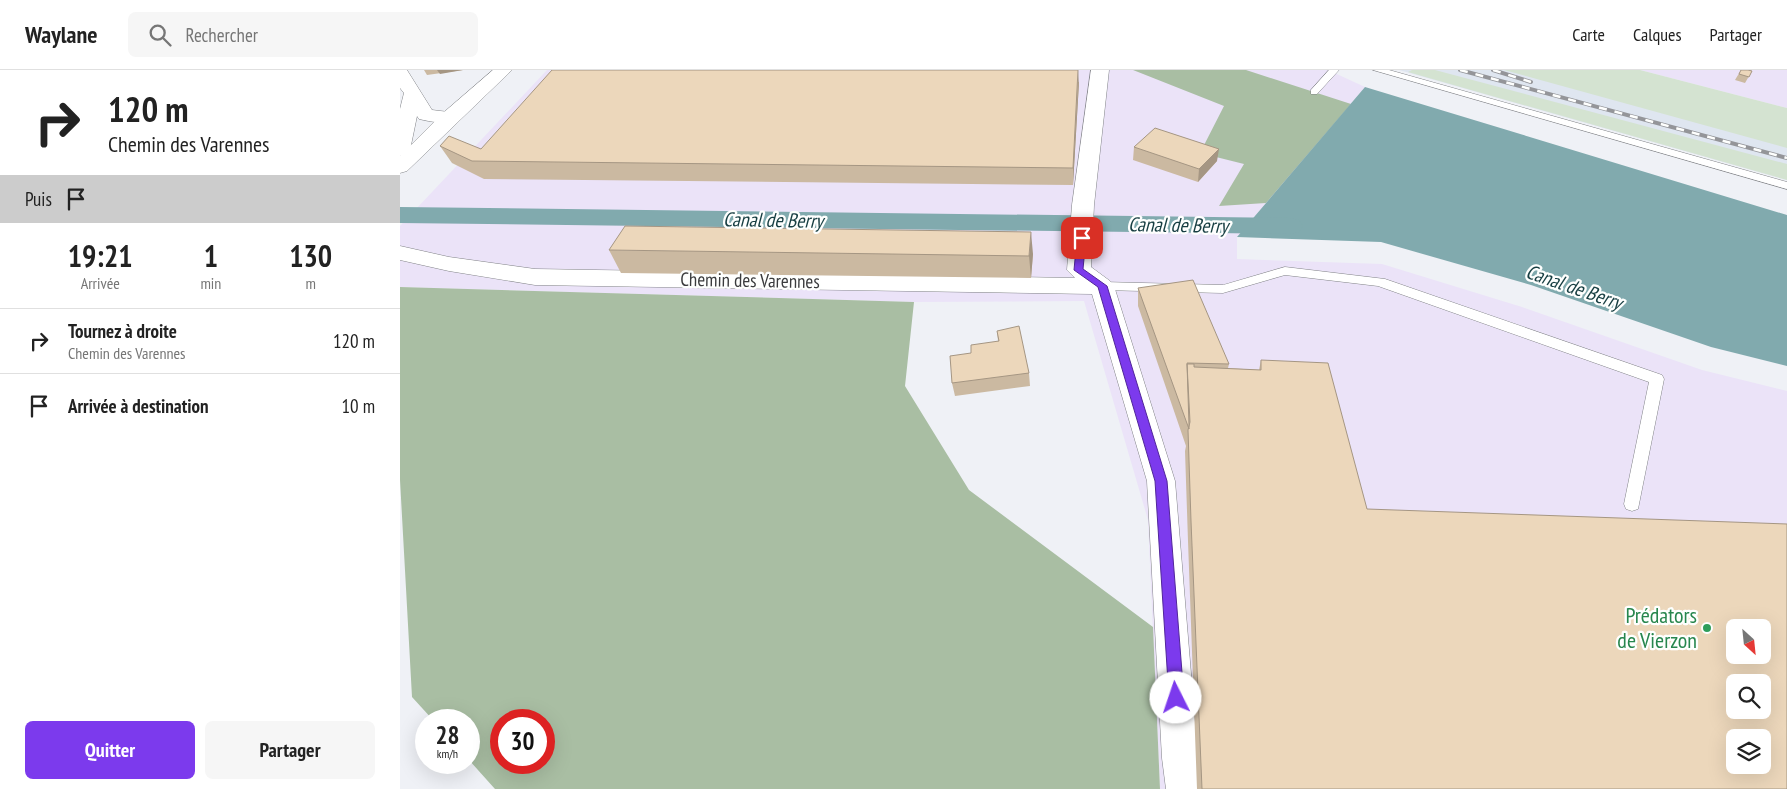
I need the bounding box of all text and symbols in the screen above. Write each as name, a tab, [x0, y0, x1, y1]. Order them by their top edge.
search box	[128, 12, 478, 57]
text: Waylane	[25, 19, 98, 50]
icon: search	[146, 21, 174, 49]
text: Rechercher	[186, 23, 258, 47]
text: Carte	[1572, 23, 1605, 46]
text: Calques	[1633, 23, 1682, 46]
text: Partager	[1710, 23, 1762, 46]
text: 120 m	[108, 86, 189, 132]
icon: right	[25, 90, 90, 155]
text: Chemin des Varennes	[108, 130, 269, 158]
icon: arrive	[62, 185, 90, 213]
text: Puis	[25, 187, 52, 211]
water label: Canal de Berry	[723, 206, 826, 234]
water label: Canal de Berry	[1128, 211, 1231, 239]
pin	[1061, 217, 1103, 259]
icon: arrive	[1068, 224, 1096, 252]
text: 19:21	[68, 236, 133, 275]
text: 1	[204, 236, 218, 275]
text: 130	[289, 236, 332, 275]
water label: Canal de Berry	[1523, 258, 1628, 316]
street label: Chemin des Varennes	[680, 267, 820, 293]
text: Arrivée	[81, 273, 120, 293]
text: min	[200, 273, 221, 293]
text: m	[305, 273, 316, 293]
text: Tournez à droite	[68, 319, 177, 343]
icon: right	[25, 327, 53, 355]
text: 120 m	[333, 329, 375, 353]
text: Chemin des Varennes	[68, 343, 185, 363]
icon: arrive	[25, 392, 53, 420]
text: Arrivée à destination	[68, 394, 209, 418]
text: 10 m	[342, 394, 375, 418]
place label: Prédators de Vierzon	[1617, 601, 1697, 654]
north arrow	[1726, 619, 1771, 664]
map controls	[1726, 619, 1771, 774]
marker: Prédators de Vierzon	[1701, 622, 1713, 634]
position arrow	[1149, 671, 1201, 723]
button: search	[1726, 674, 1771, 719]
speed limit sign: 30	[490, 709, 555, 774]
text: 28	[436, 719, 459, 751]
button: Quitter	[25, 721, 195, 779]
button: Partager	[205, 721, 375, 779]
button: layers	[1726, 729, 1771, 774]
text: km/h	[437, 746, 458, 761]

